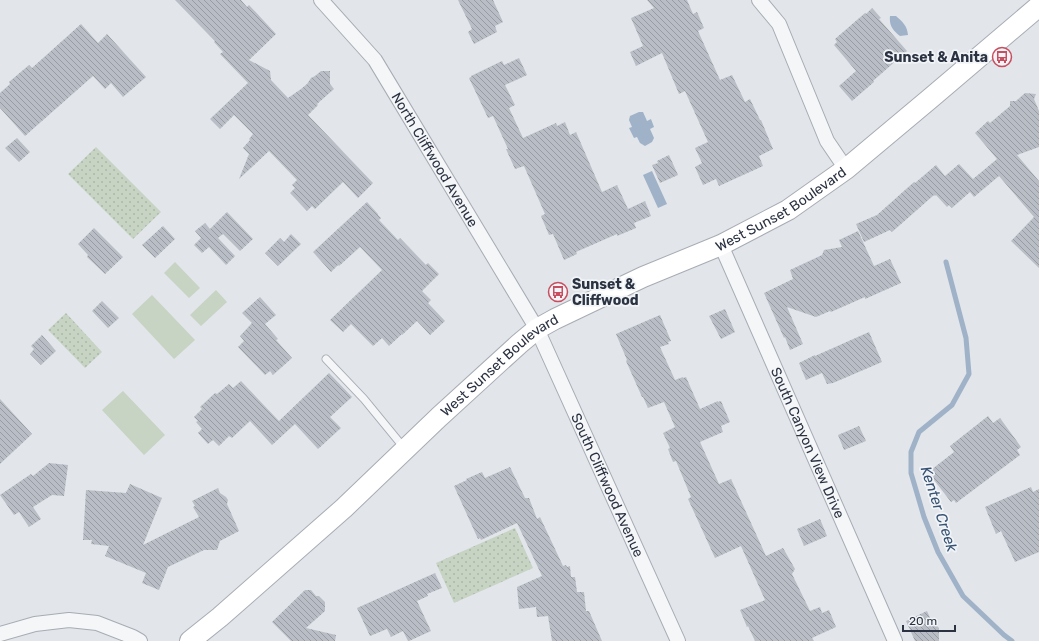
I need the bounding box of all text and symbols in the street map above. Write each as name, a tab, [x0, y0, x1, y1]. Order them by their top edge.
bus stop icon: Sunset & Anita	[991, 46, 1013, 68]
place label: Sunset & Anita	[884, 49, 988, 66]
street label: North Cliffwood Avenue	[388, 90, 482, 230]
street label: West Sunset Boulevard	[713, 164, 850, 255]
place label: Sunset & Cliffwood	[572, 276, 639, 309]
bus stop icon: Sunset & Cliffwood	[547, 281, 569, 303]
street label: West Sunset Boulevard	[437, 311, 562, 420]
street label: South Canyon View Drive	[767, 365, 848, 521]
street label: South Cliffwood Avenue	[567, 411, 647, 560]
water label: Kenter Creek	[917, 464, 961, 554]
scale bar	[903, 607, 955, 633]
text: 20 m	[909, 614, 937, 628]

